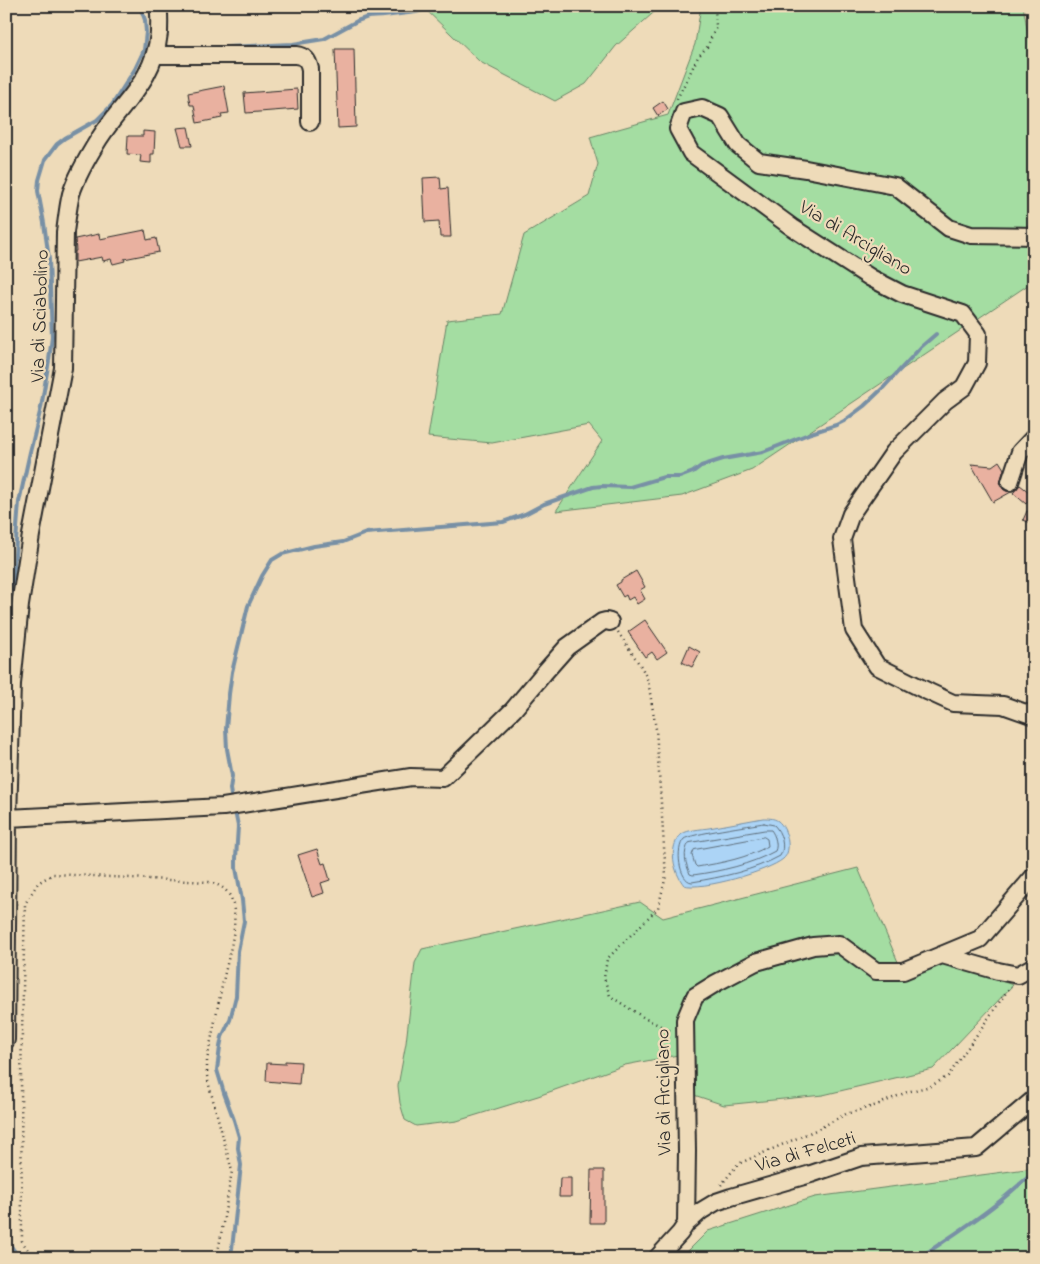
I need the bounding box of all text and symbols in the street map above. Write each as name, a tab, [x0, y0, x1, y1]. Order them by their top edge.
street label: Via di Arcigliano	[792, 193, 917, 285]
street label: Via di Sciabolino	[24, 249, 58, 384]
street label: Via di Arcigliano	[649, 1028, 682, 1157]
street label: Via di Felceti	[751, 1125, 860, 1181]

